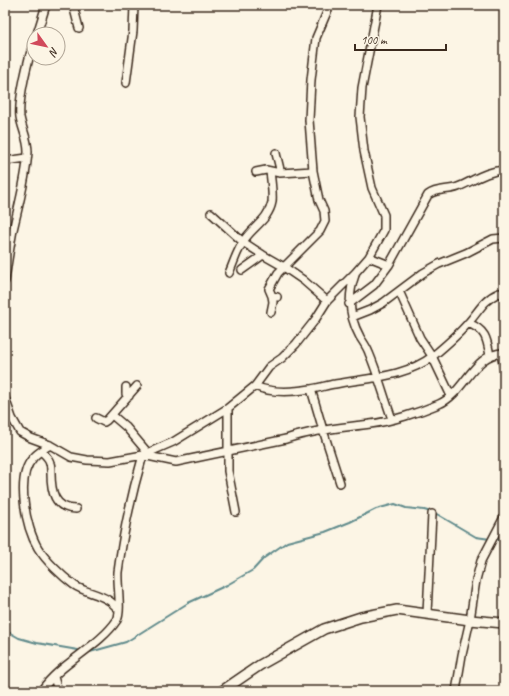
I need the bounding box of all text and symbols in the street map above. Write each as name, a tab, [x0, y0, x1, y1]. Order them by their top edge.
north arrow	[26, 26, 66, 66]
scale bar	[355, 26, 446, 52]
text: 100 m	[361, 32, 388, 48]
text: N	[45, 45, 62, 60]

